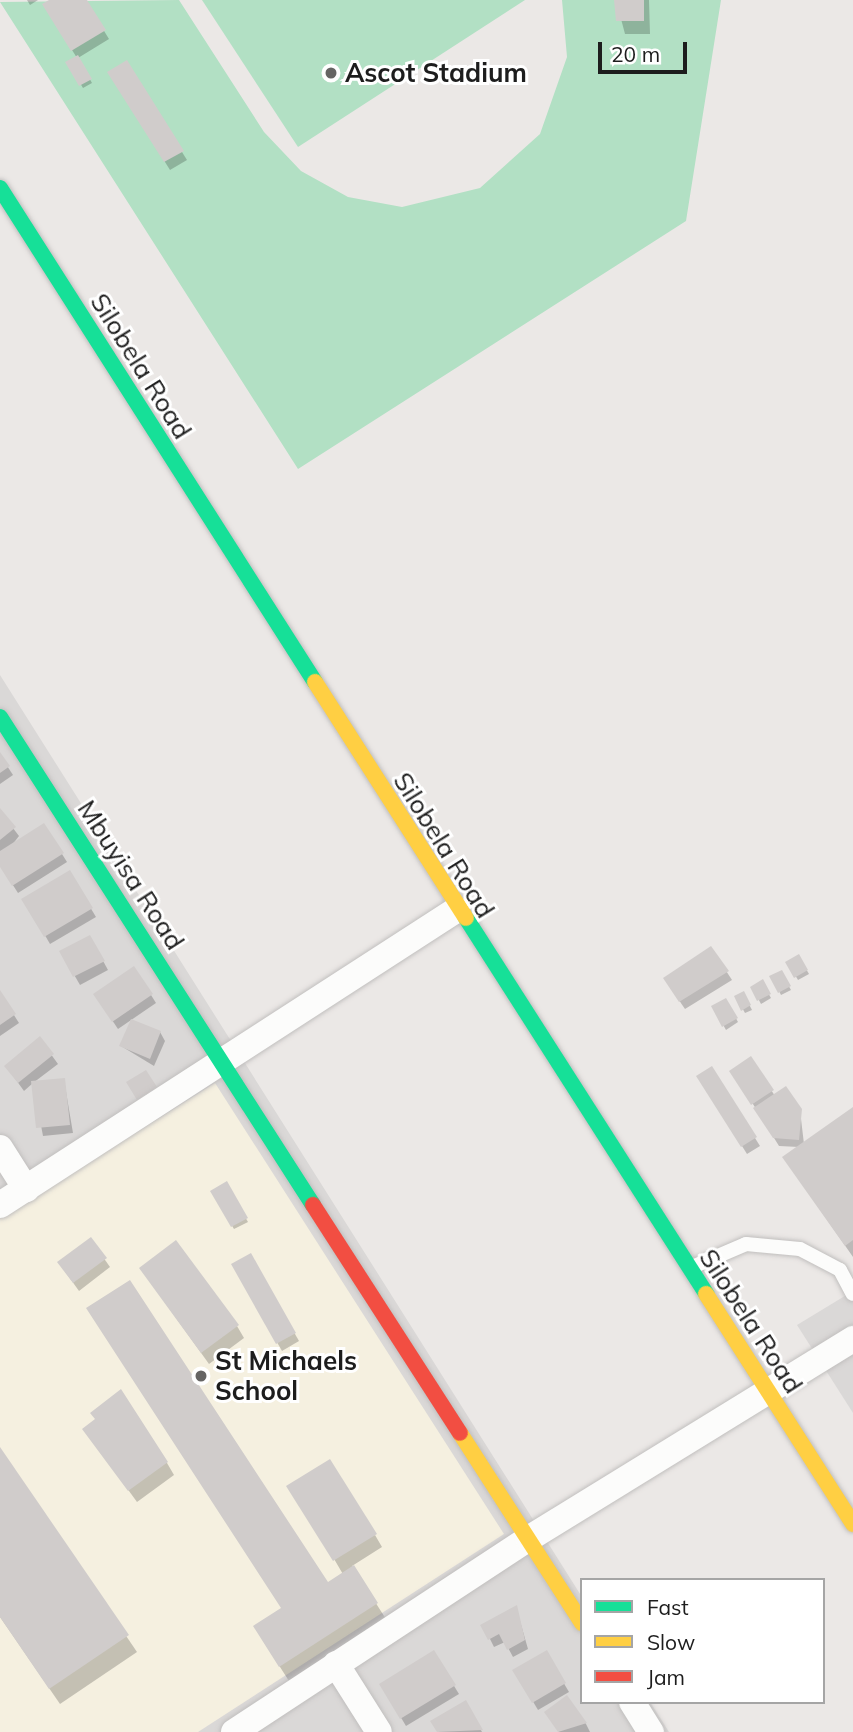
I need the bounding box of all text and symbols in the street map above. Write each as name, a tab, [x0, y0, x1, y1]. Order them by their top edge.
scale bar	[601, 28, 690, 72]
text: 20 m	[611, 41, 660, 67]
place label: Ascot Stadium	[345, 57, 527, 89]
marker: Ascot Stadium	[323, 65, 339, 81]
street label: Silobela Road	[84, 288, 198, 444]
street label: Silobela Road	[387, 767, 501, 923]
street label: Mbuyisa Road	[71, 794, 191, 956]
street label: Silobela Road	[693, 1243, 809, 1399]
place label: St Michaels School	[215, 1345, 357, 1406]
marker: St Michaels School	[193, 1368, 209, 1384]
legend	[580, 1578, 825, 1704]
text: Fast	[647, 1594, 689, 1620]
text: Slow	[647, 1629, 695, 1655]
text: Jam	[647, 1664, 685, 1690]

